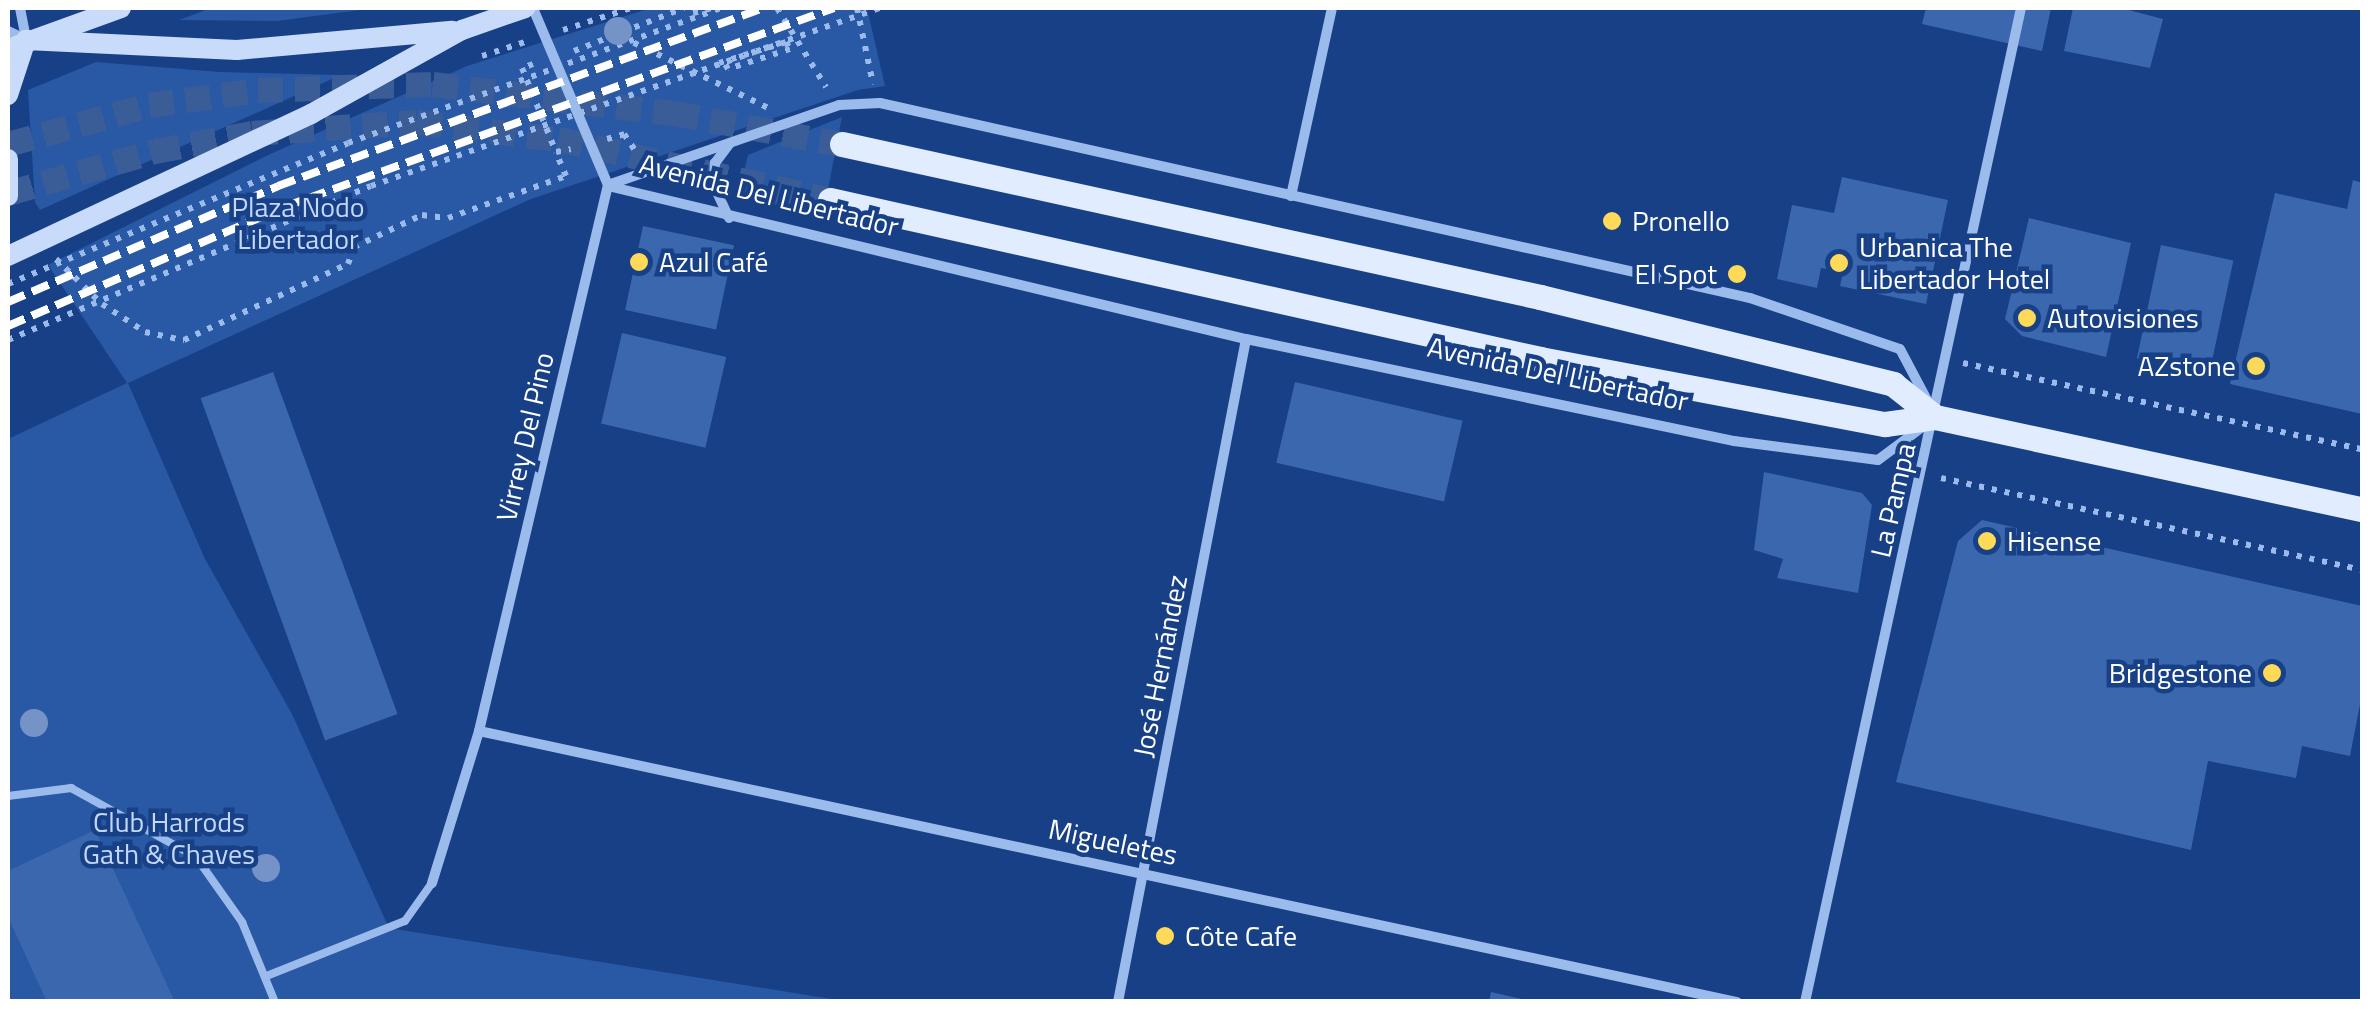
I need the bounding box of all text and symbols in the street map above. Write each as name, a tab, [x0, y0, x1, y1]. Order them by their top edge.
street label: Avenida Del Libertador	[636, 147, 902, 243]
park label: Plaza Nodo Libertador	[231, 190, 365, 256]
place label: Pronello	[1632, 204, 1730, 238]
marker: Pronello	[1601, 210, 1623, 232]
place label: Urbanica The Libertador Hotel	[1859, 230, 2050, 296]
place label: Azul Café	[659, 245, 768, 279]
marker: Azul Café	[628, 251, 650, 273]
marker: Urbanica The Libertador Hotel	[1828, 252, 1850, 274]
place label: El Spot	[1634, 257, 1717, 291]
marker: El Spot	[1726, 263, 1748, 285]
place label: Autovisiones	[2047, 301, 2199, 335]
marker: Autovisiones	[2016, 307, 2038, 329]
street label: Avenida Del Libertador	[1425, 330, 1691, 418]
street label: Virrey Del Pino	[489, 349, 561, 525]
place label: AZstone	[2137, 349, 2236, 383]
marker: AZstone	[2245, 355, 2267, 377]
street label: La Pampa	[1864, 440, 1922, 560]
place label: Hisense	[2007, 524, 2101, 558]
marker: Hisense	[1976, 530, 1998, 552]
street label: José Hernández	[1126, 572, 1194, 760]
place label: Bridgestone	[2109, 656, 2252, 690]
marker: Bridgestone	[2261, 662, 2283, 684]
park label: Club Harrods Gath & Chaves	[83, 805, 255, 871]
street label: Migueletes	[1046, 812, 1180, 872]
place label: Côte Cafe	[1185, 919, 1297, 953]
marker: Côte Cafe	[1154, 925, 1176, 947]

